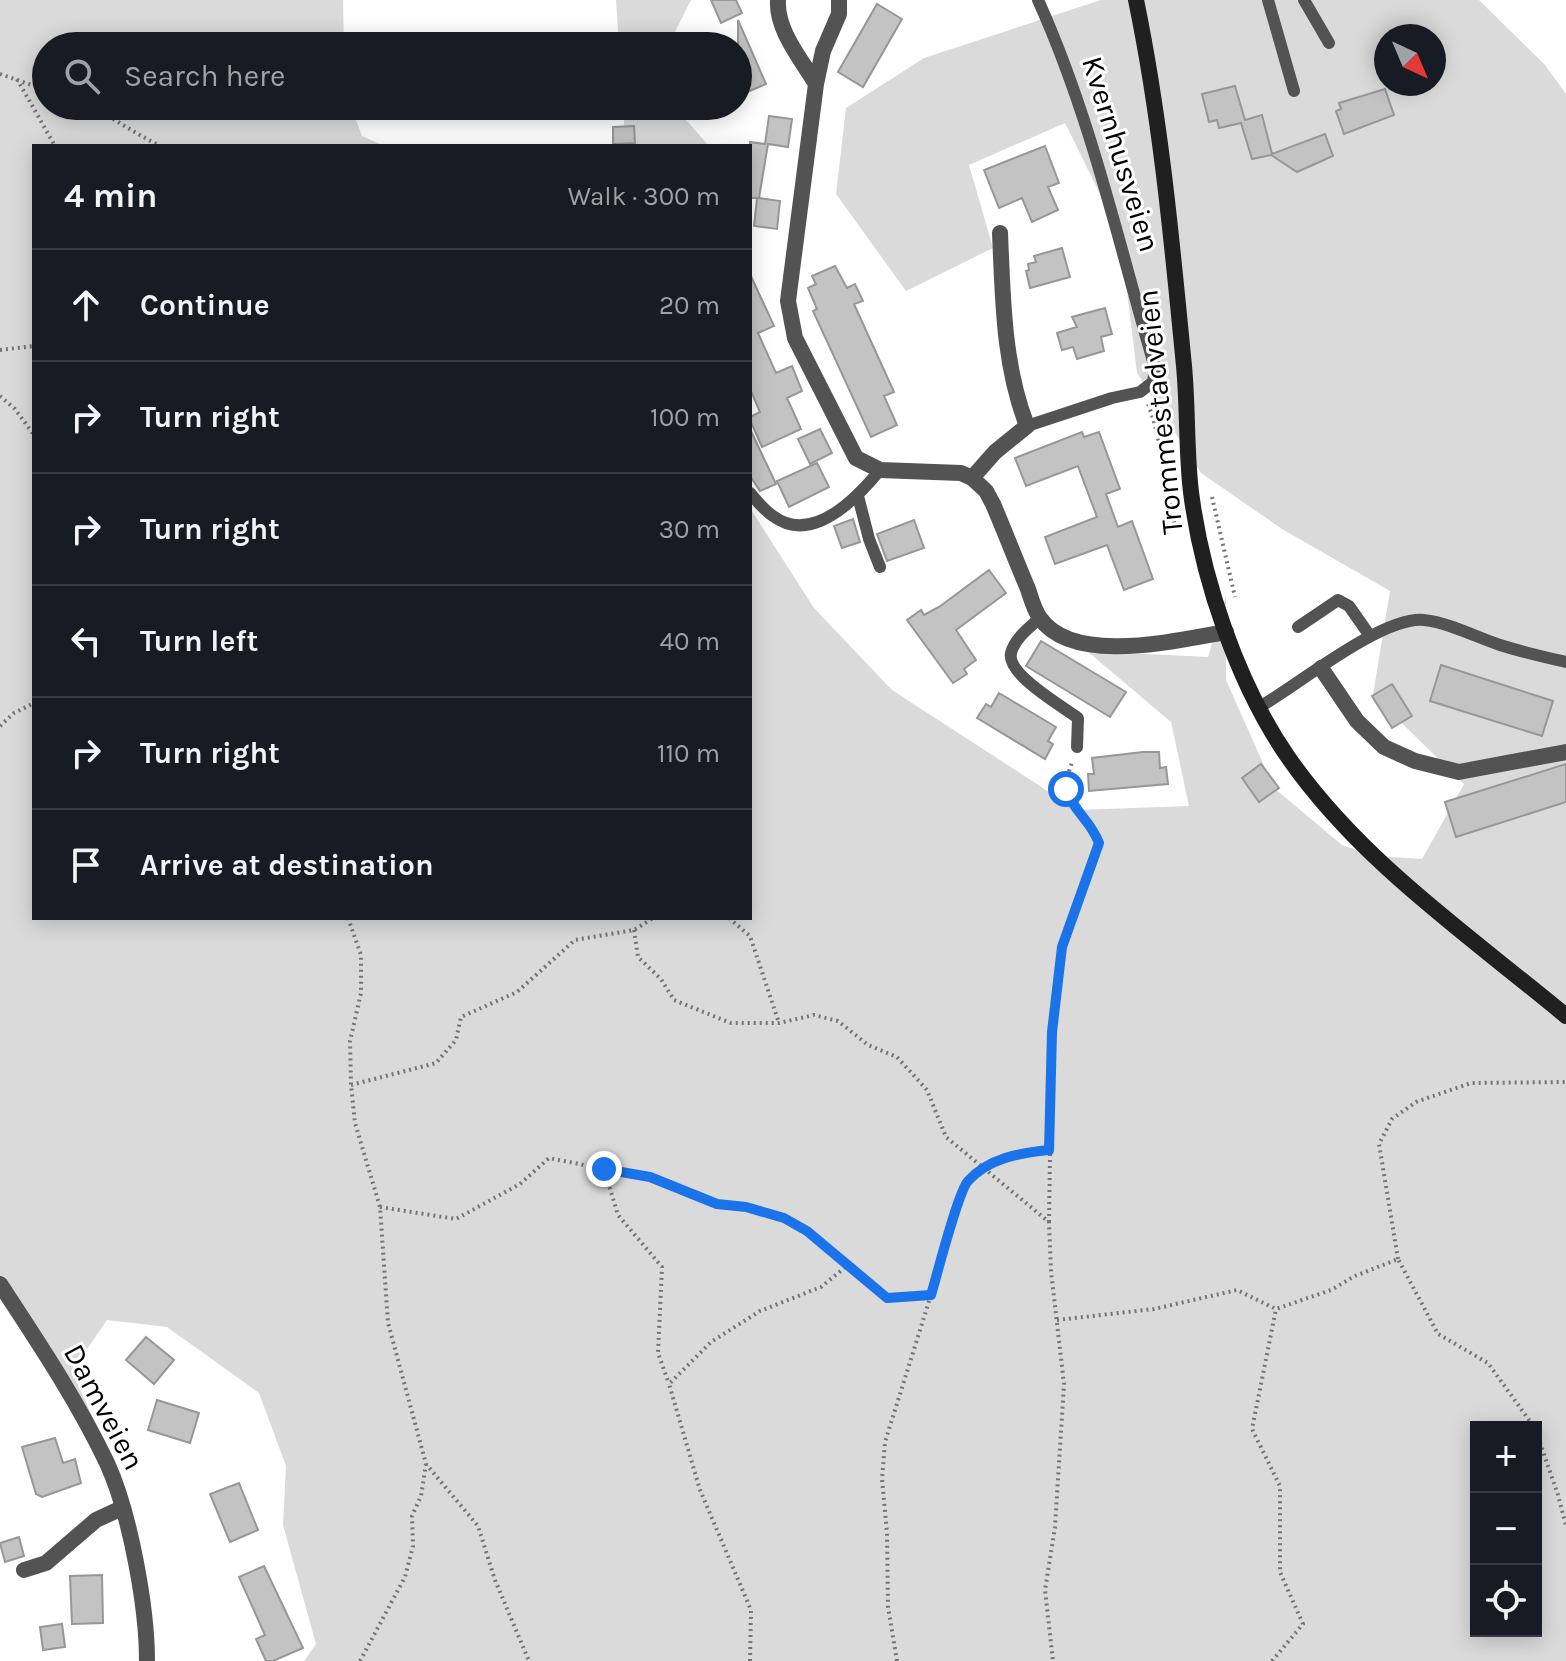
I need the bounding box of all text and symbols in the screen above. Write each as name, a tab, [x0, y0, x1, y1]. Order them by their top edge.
north arrow	[1374, 24, 1446, 96]
search box	[32, 32, 752, 120]
street label: Kvernhusveien	[1074, 52, 1168, 256]
icon: search	[60, 54, 104, 98]
text: Search here	[124, 58, 285, 94]
text: 4 min	[64, 176, 157, 216]
text: Walk · 300 m	[568, 181, 720, 212]
icon: ahead	[64, 283, 108, 327]
text: Continue	[140, 287, 270, 323]
street label: Trommestadveien	[1129, 288, 1191, 536]
text: 20 m	[659, 290, 720, 321]
icon: right	[64, 395, 108, 439]
text: Turn right	[140, 399, 280, 435]
text: 100 m	[650, 402, 720, 433]
icon: right	[64, 507, 108, 551]
text: Turn right	[140, 511, 280, 547]
text: 30 m	[659, 514, 720, 545]
icon: left	[64, 619, 108, 663]
text: Turn left	[140, 623, 258, 659]
text: 40 m	[660, 626, 720, 657]
icon: right	[64, 731, 108, 775]
text: Turn right	[140, 735, 280, 771]
text: 110 m	[657, 738, 720, 769]
route start	[1048, 771, 1084, 807]
icon: arrive	[64, 843, 108, 887]
text: Arrive at destination	[140, 847, 434, 883]
route end	[586, 1151, 622, 1187]
street label: Damveien	[56, 1338, 152, 1476]
map controls	[1470, 1421, 1542, 1637]
button: +	[1470, 1421, 1542, 1493]
button: −	[1470, 1493, 1542, 1565]
button: locate	[1470, 1565, 1542, 1637]

